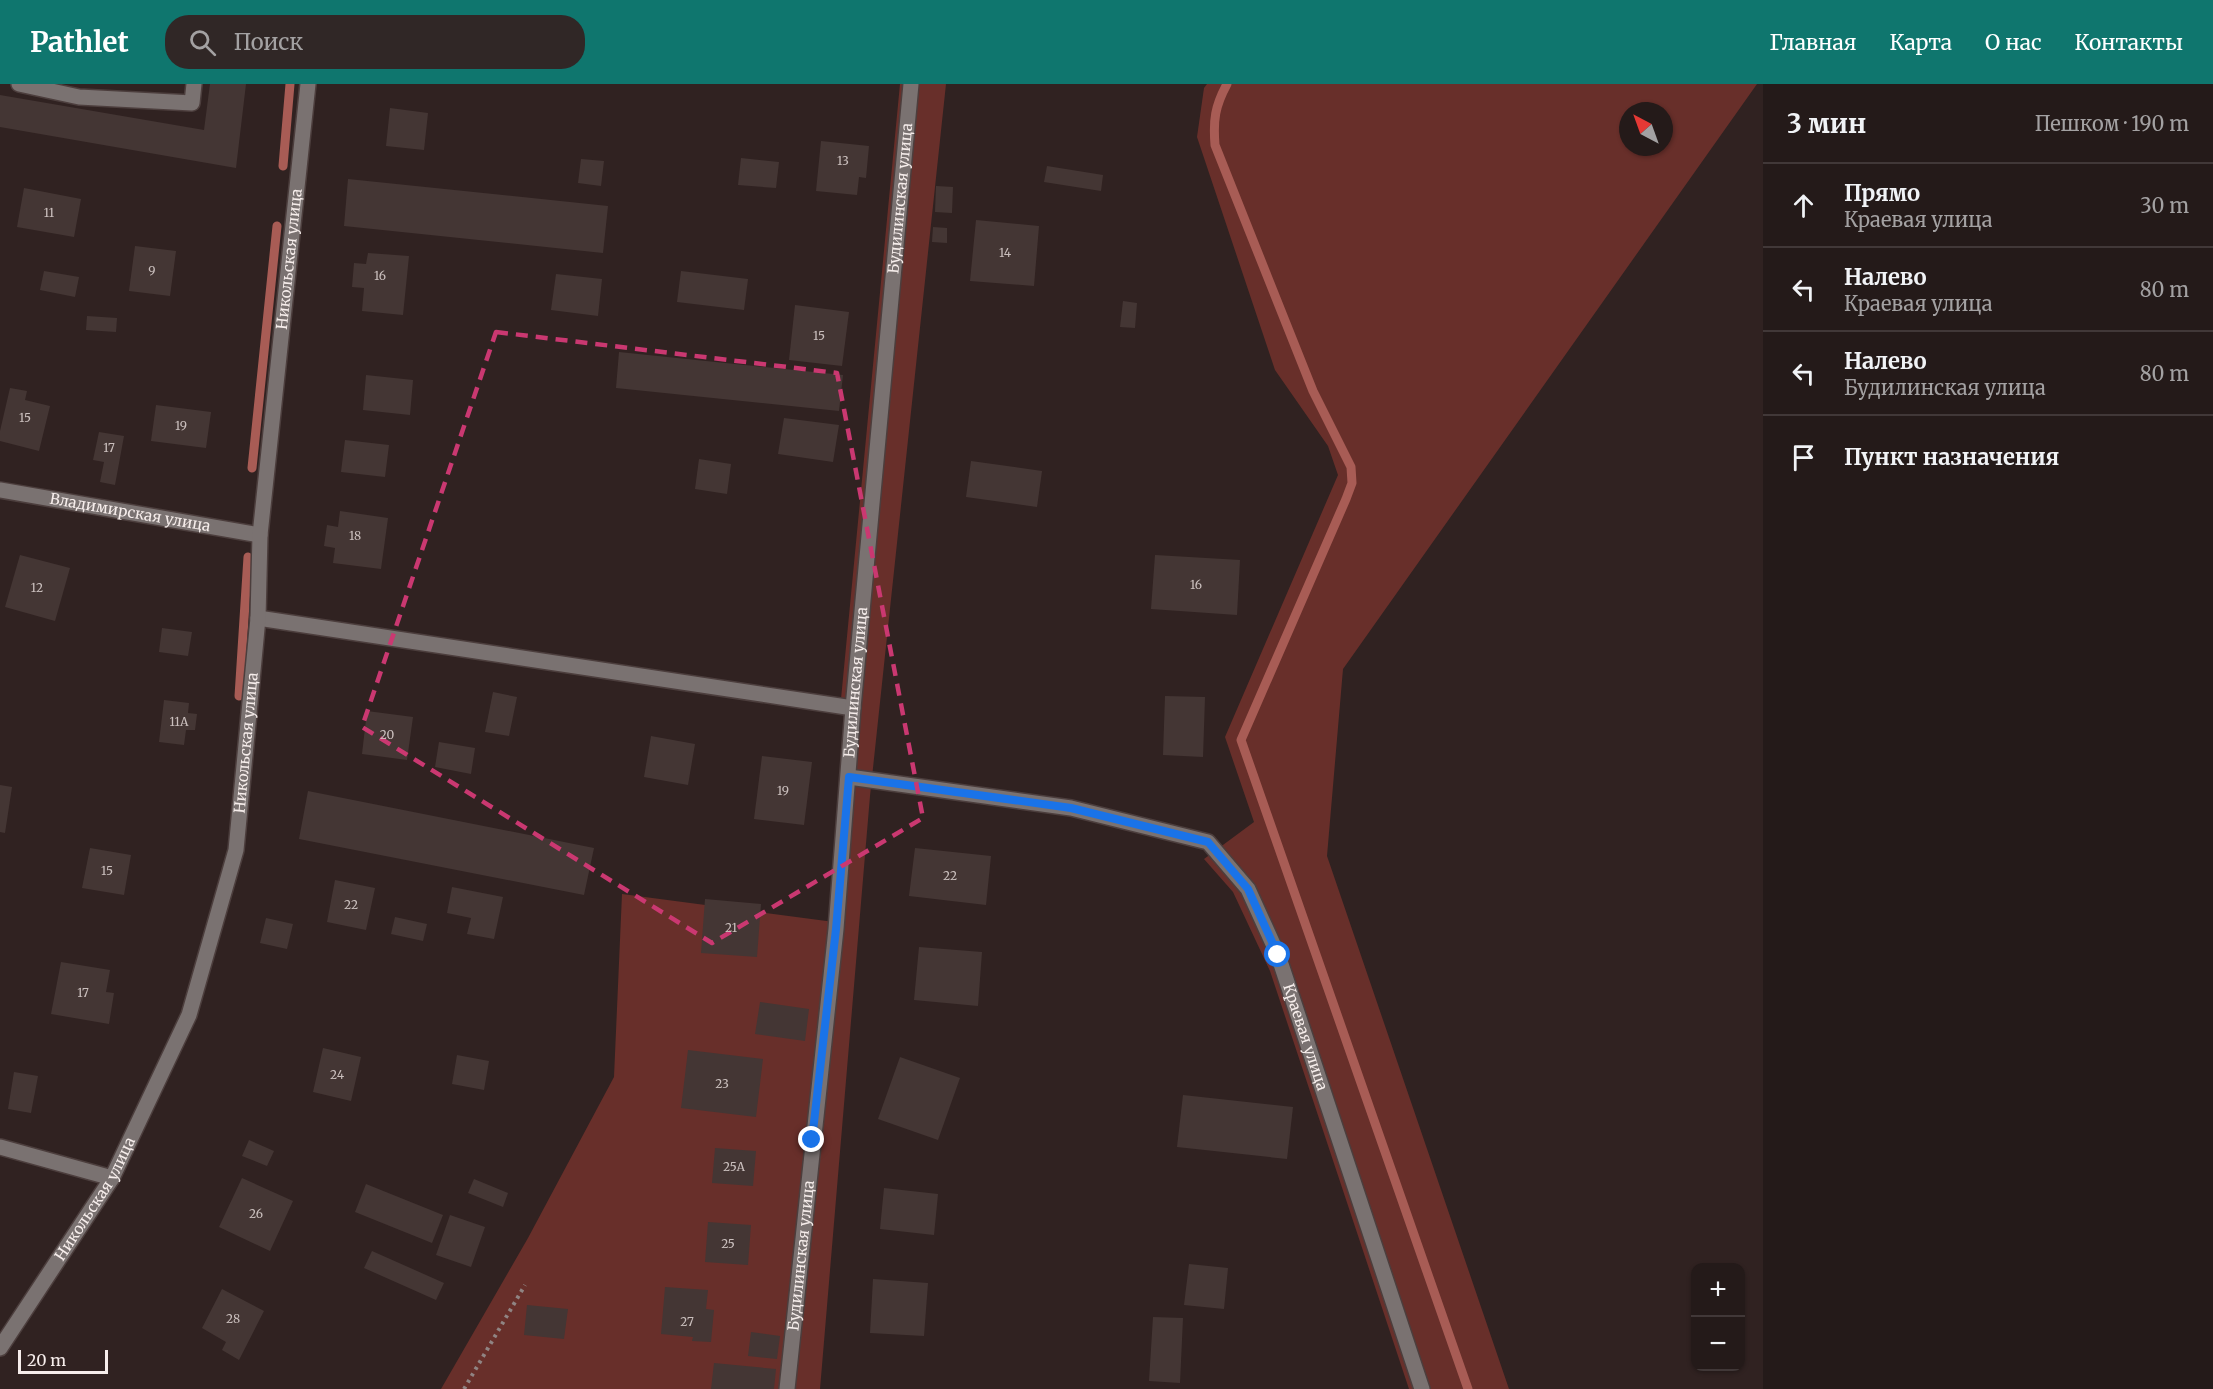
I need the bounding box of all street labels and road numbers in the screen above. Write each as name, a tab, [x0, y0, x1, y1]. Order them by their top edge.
street label: Будилинская улица	[883, 122, 916, 275]
street label: Никольская улица	[272, 188, 306, 330]
street label: Владимирская улица	[48, 489, 212, 535]
street label: Будилинская улица	[839, 606, 871, 758]
street label: Никольская улица	[230, 672, 262, 814]
street label: Краевая улица	[1279, 981, 1332, 1093]
street label: Никольская улица	[50, 1134, 139, 1264]
street label: Будилинская улица	[783, 1179, 818, 1332]

